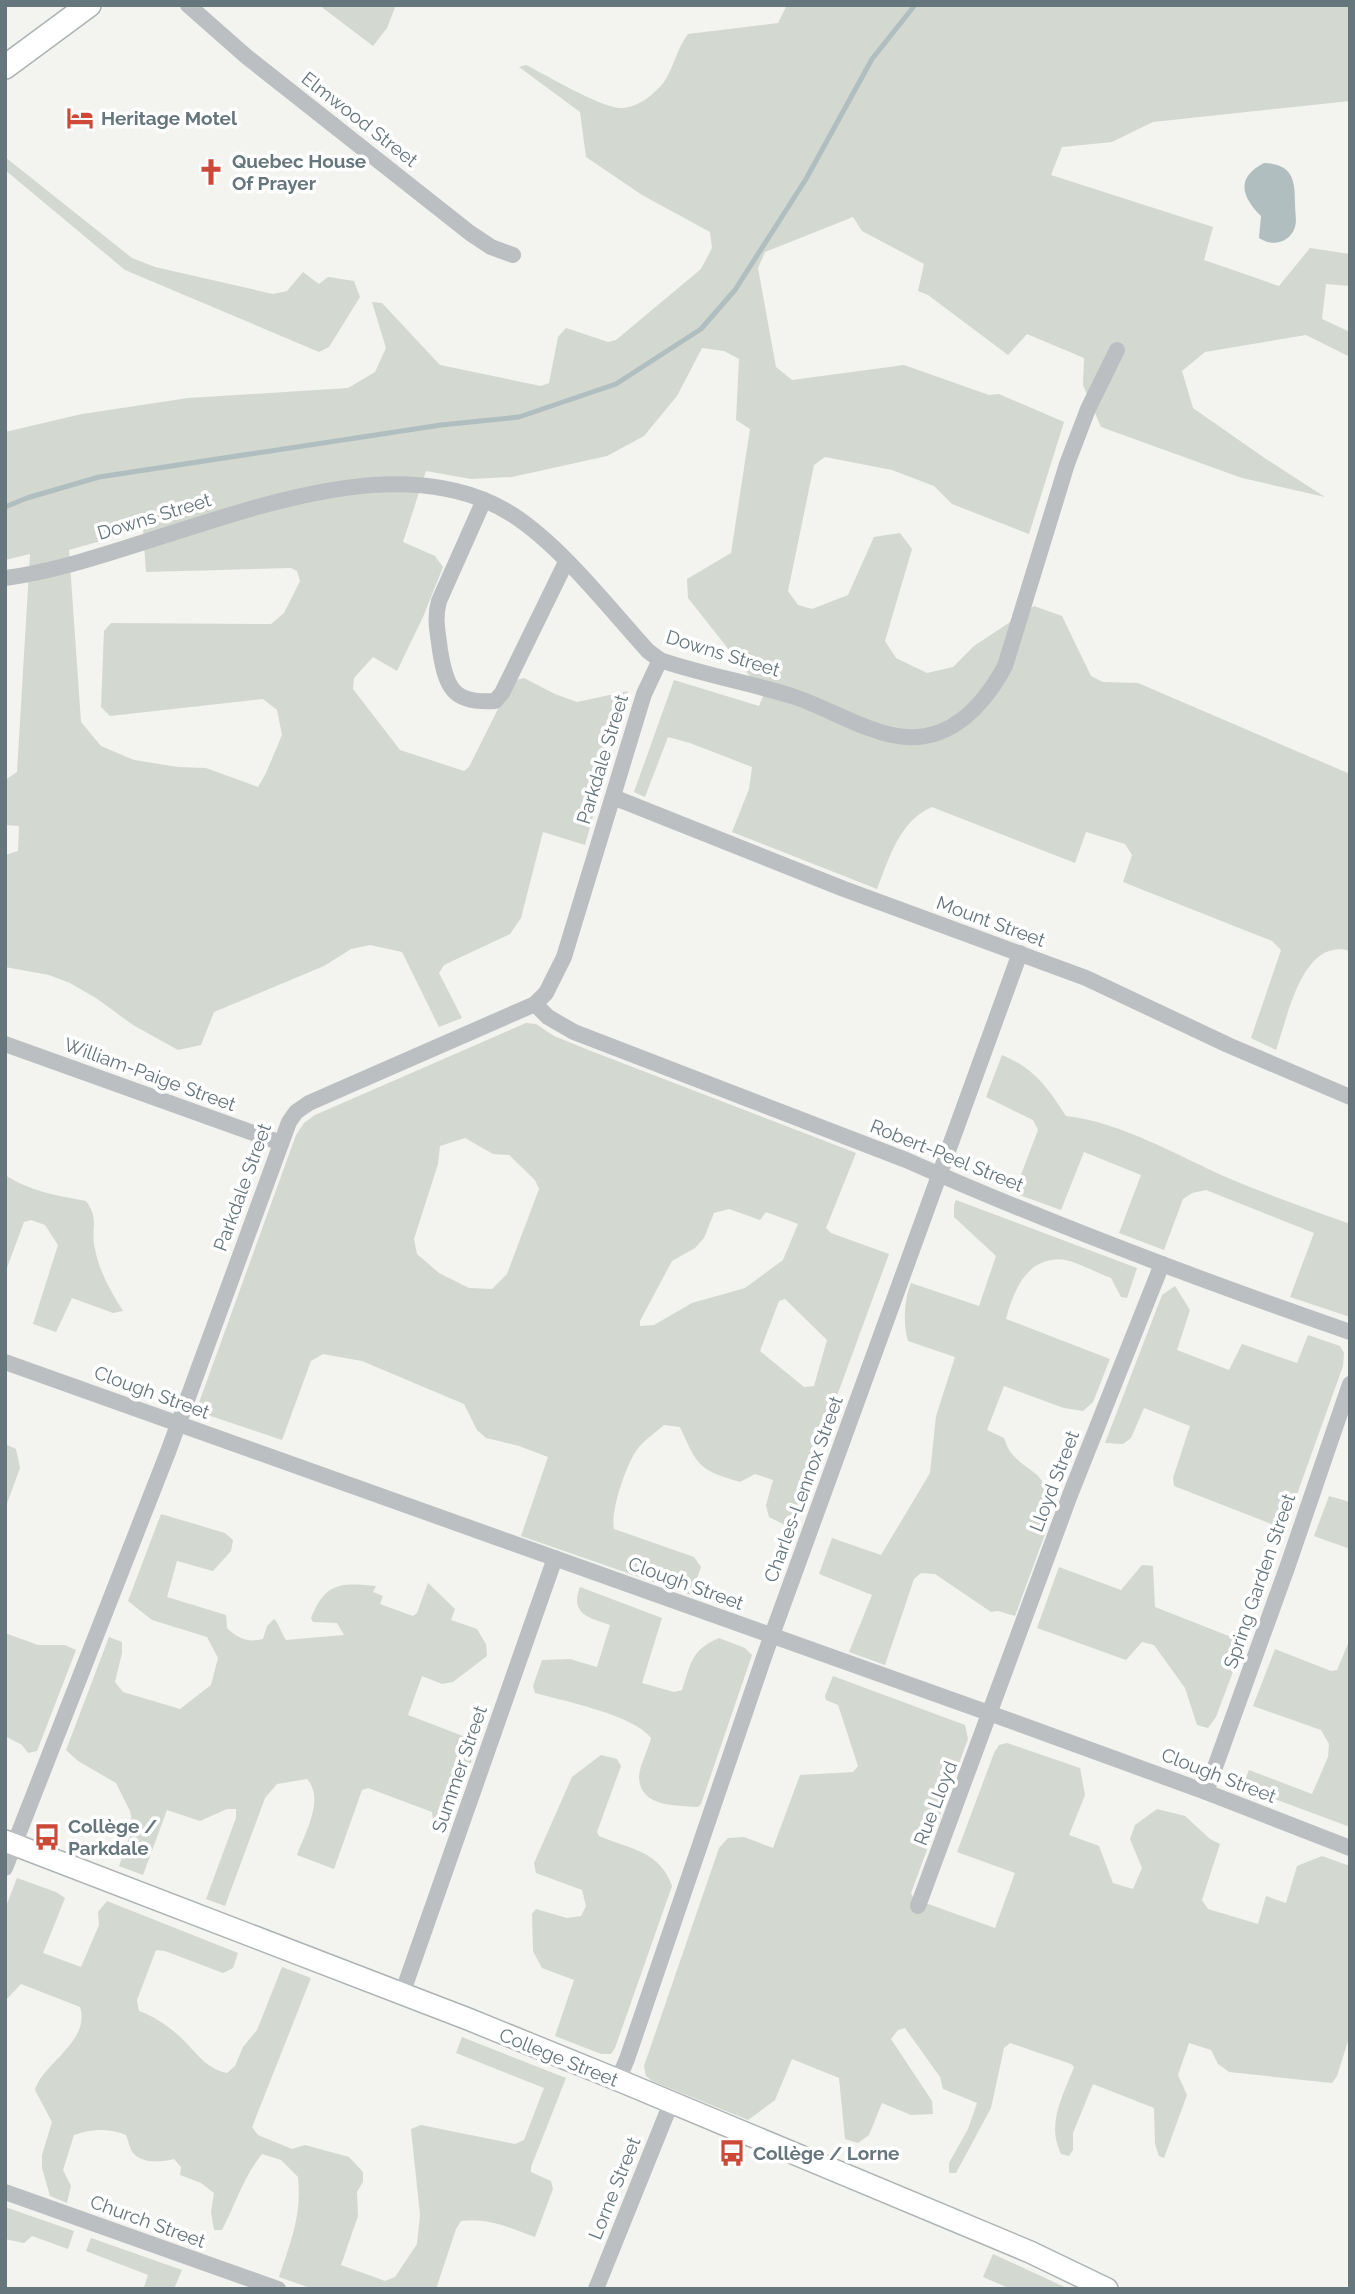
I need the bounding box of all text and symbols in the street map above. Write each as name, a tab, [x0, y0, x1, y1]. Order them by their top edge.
street label: Elmwood Street	[298, 67, 423, 171]
hotel icon: Heritage Motel	[65, 103, 95, 133]
place label: Heritage Motel	[101, 107, 238, 129]
place label: Quebec House Of Prayer	[232, 150, 366, 194]
church icon: Quebec House Of Prayer	[196, 157, 226, 187]
street label: Downs Street	[94, 488, 214, 544]
street label: Downs Street	[663, 625, 783, 681]
street label: Parkdale Street	[572, 691, 632, 826]
street label: Mount Street	[934, 891, 1049, 951]
street label: William-Paige Street	[61, 1033, 239, 1115]
street label: Robert-Peel Street	[867, 1114, 1027, 1196]
street label: Parkdale Street	[209, 1120, 276, 1254]
street label: Clough Street	[91, 1361, 213, 1423]
street label: Charles-Lennox Street	[759, 1392, 847, 1585]
street label: Lloyd Street	[1025, 1427, 1084, 1535]
street label: Spring Garden Street	[1219, 1490, 1300, 1671]
street label: Clough Street	[625, 1552, 747, 1614]
street label: Summer Street	[427, 1702, 491, 1835]
street label: Clough Street	[1159, 1743, 1280, 1807]
street label: Rue Lloyd	[909, 1758, 961, 1848]
place label: Collège / Parkdale	[68, 1815, 157, 1859]
bus stop icon: Collège / Parkdale	[32, 1822, 62, 1852]
street label: College Street	[496, 2023, 622, 2091]
street label: Lorne Street	[583, 2133, 645, 2242]
bus stop icon: Collège / Lorne	[717, 2138, 747, 2168]
place label: Collège / Lorne	[753, 2142, 900, 2164]
street label: Church Street	[87, 2190, 209, 2252]

